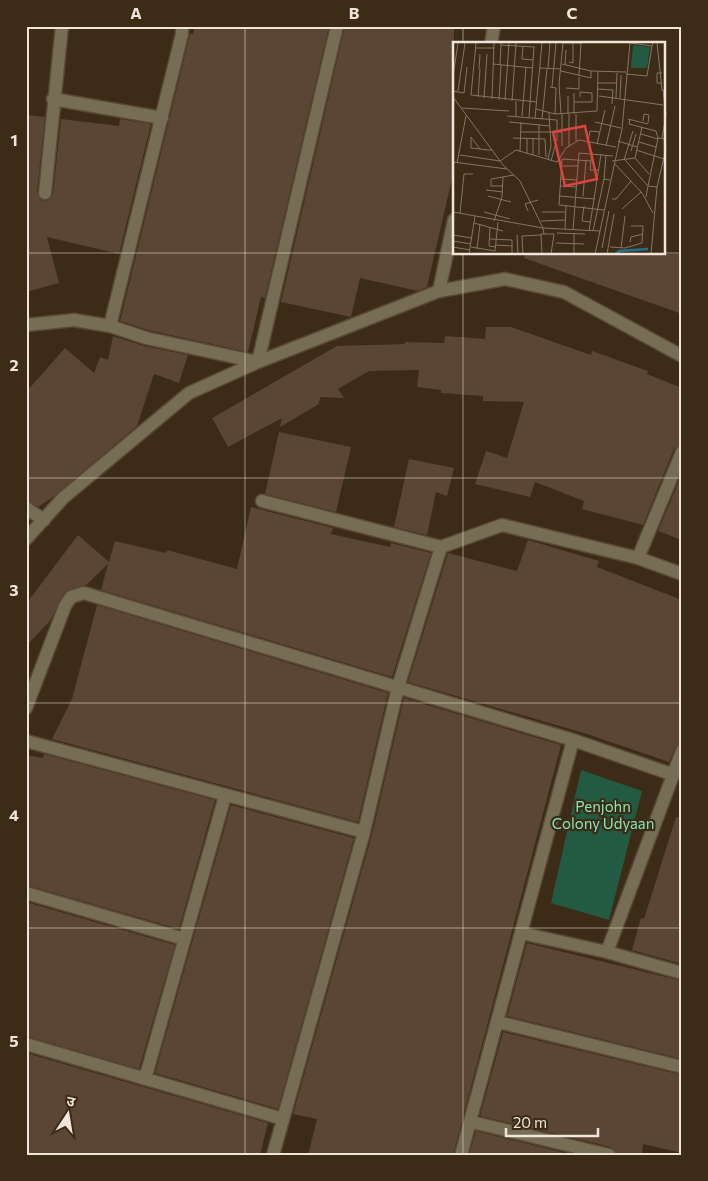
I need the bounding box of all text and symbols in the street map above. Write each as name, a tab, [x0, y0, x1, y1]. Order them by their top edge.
text: A	[130, 3, 142, 22]
text: B	[349, 3, 360, 22]
text: C	[567, 3, 578, 22]
inset map	[453, 42, 666, 255]
text: 1	[10, 130, 18, 149]
text: 2	[9, 355, 19, 374]
text: 3	[9, 580, 19, 599]
park label: Penjohn Colony Udyaan	[552, 797, 654, 832]
text: 4	[9, 805, 19, 824]
text: 5	[9, 1031, 19, 1050]
north arrow	[42, 1088, 92, 1138]
text: उ	[65, 1092, 77, 1110]
scale bar	[506, 1106, 598, 1138]
text: 20 m	[513, 1113, 547, 1131]

